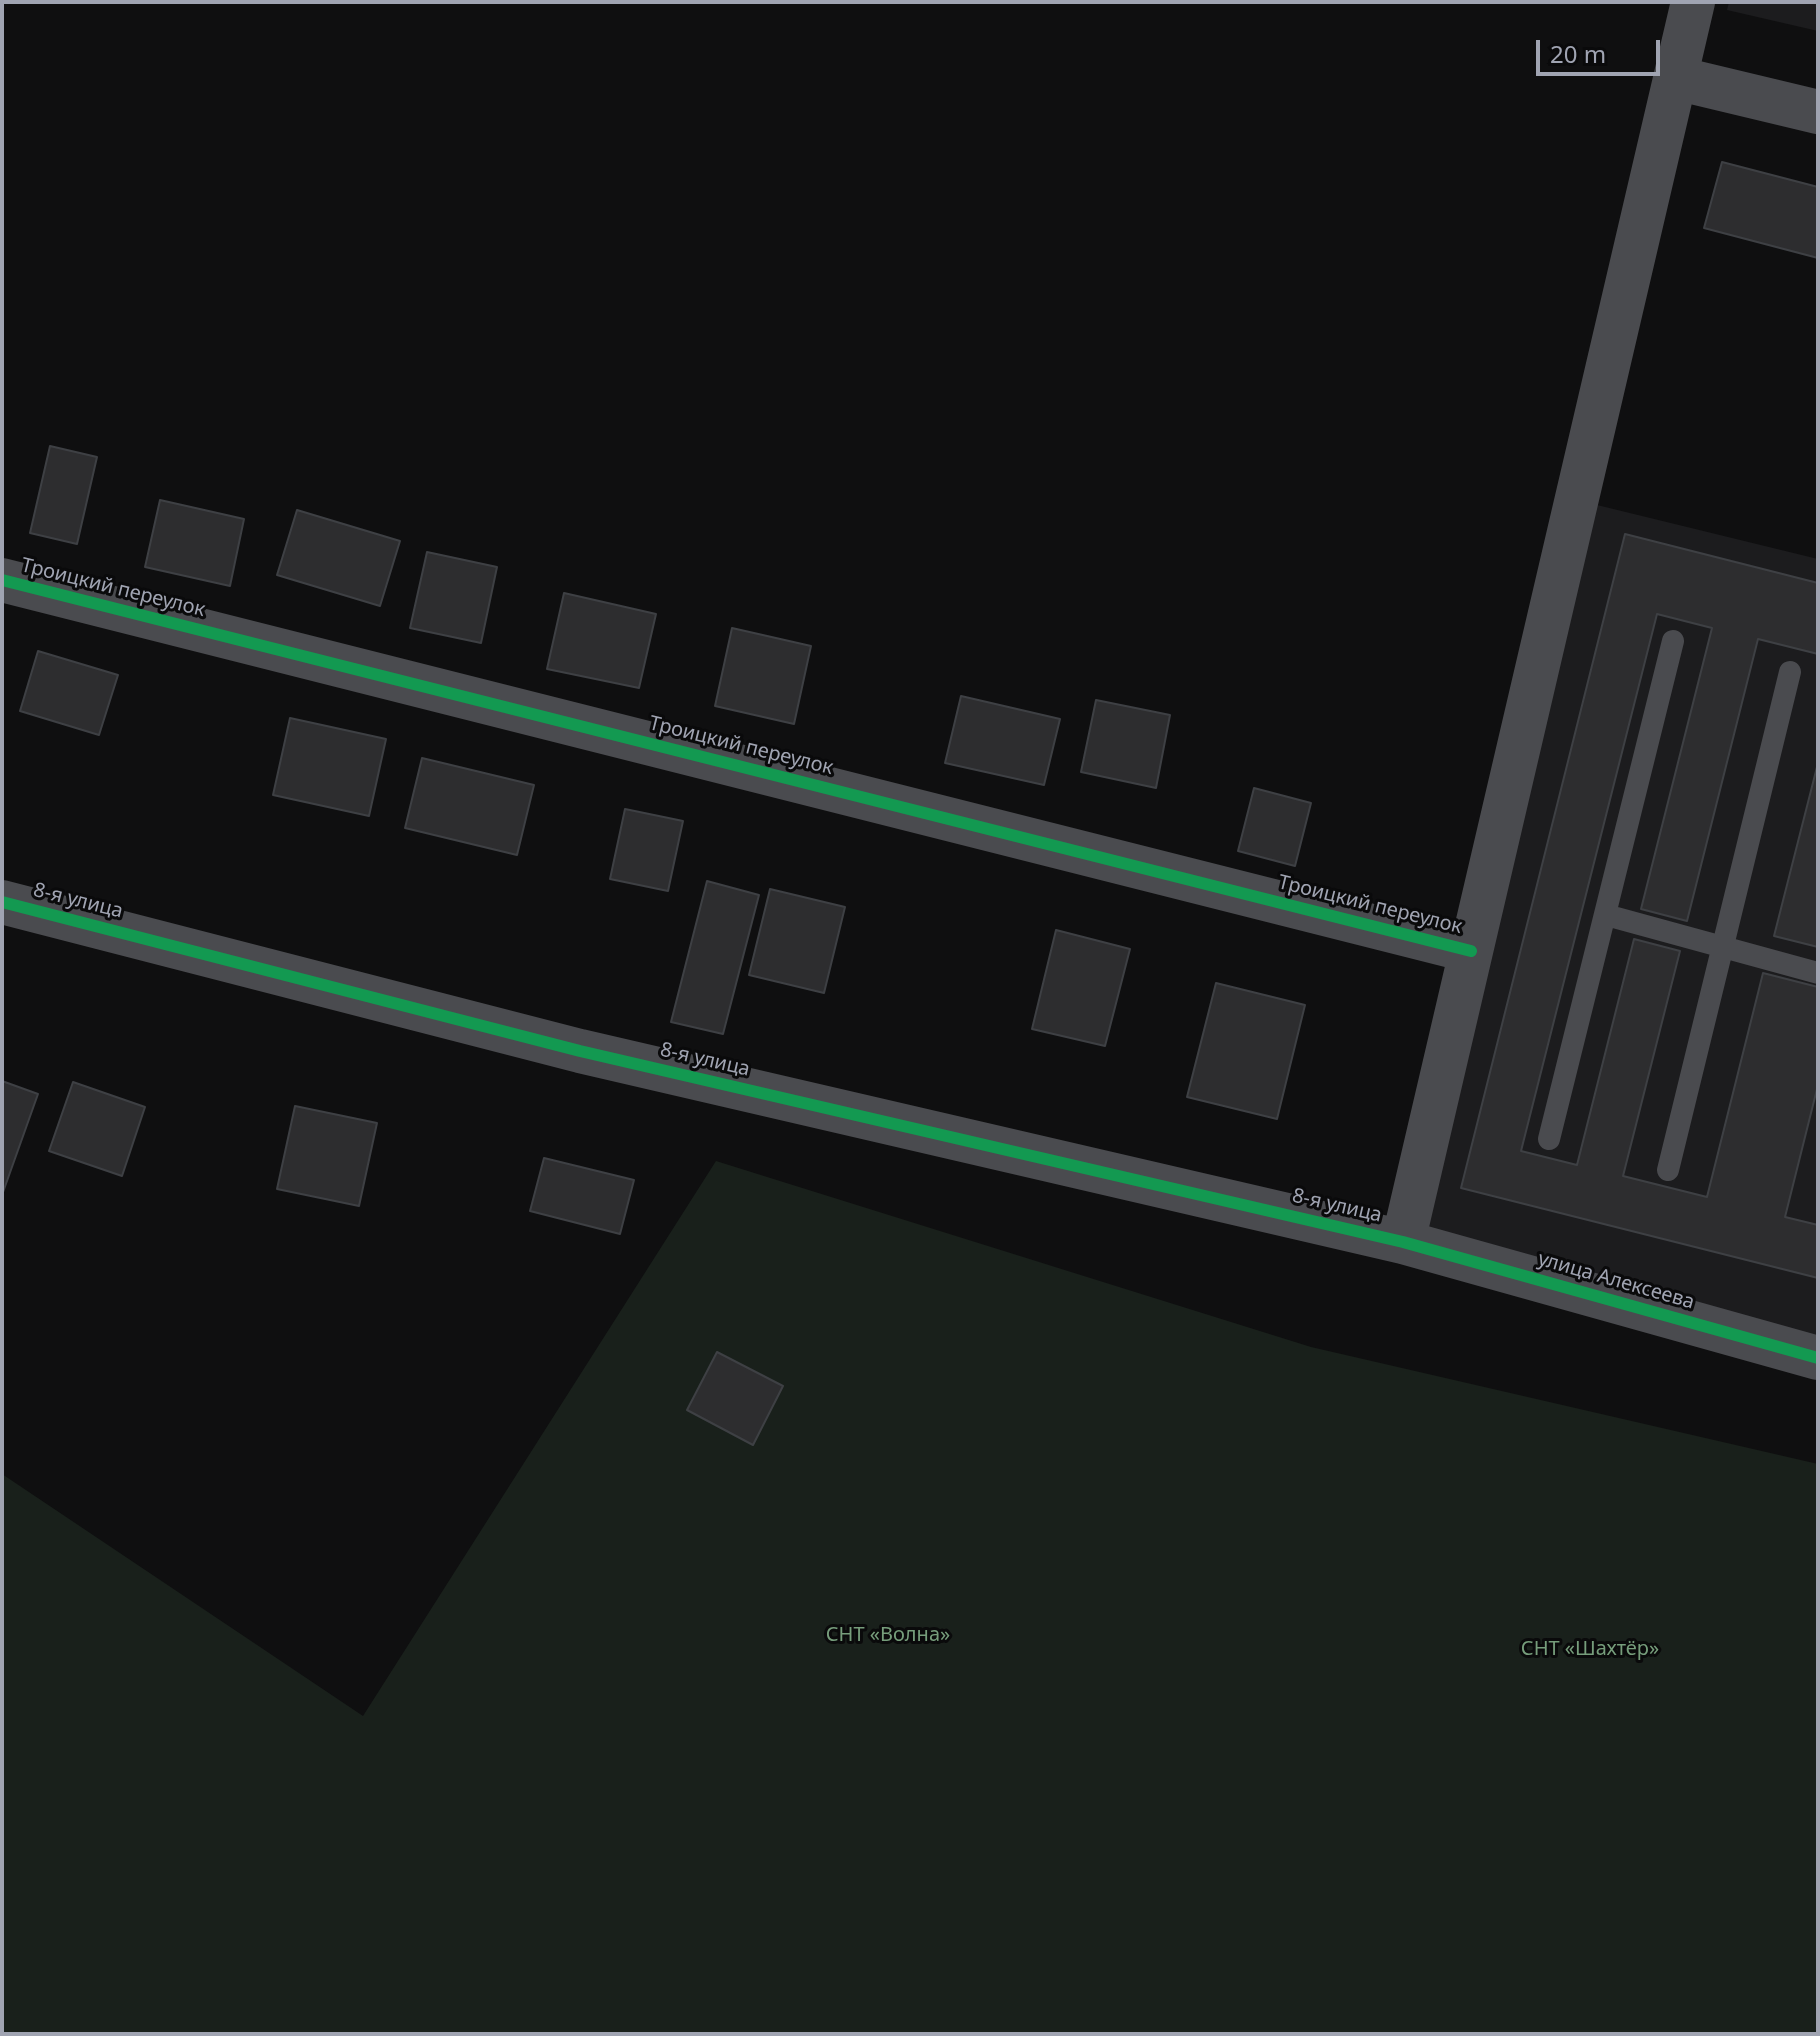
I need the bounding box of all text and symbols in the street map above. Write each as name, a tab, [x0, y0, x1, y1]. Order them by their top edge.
scale bar	[1540, 24, 1664, 74]
text: 20 m	[1550, 37, 1606, 70]
street label: Троицкий переулок	[18, 553, 208, 623]
street label: Троицкий переулок	[646, 711, 836, 781]
street label: Троицкий переулок	[1275, 870, 1465, 940]
street label: 8-я улица	[31, 878, 125, 924]
street label: 8-я улица	[658, 1038, 752, 1082]
street label: 8-я улица	[1290, 1184, 1384, 1228]
street label: улица Алексеева	[1535, 1247, 1697, 1315]
park label: СНТ «Волна»	[826, 1623, 950, 1647]
park label: СНТ «Шахтёр»	[1521, 1637, 1659, 1661]

